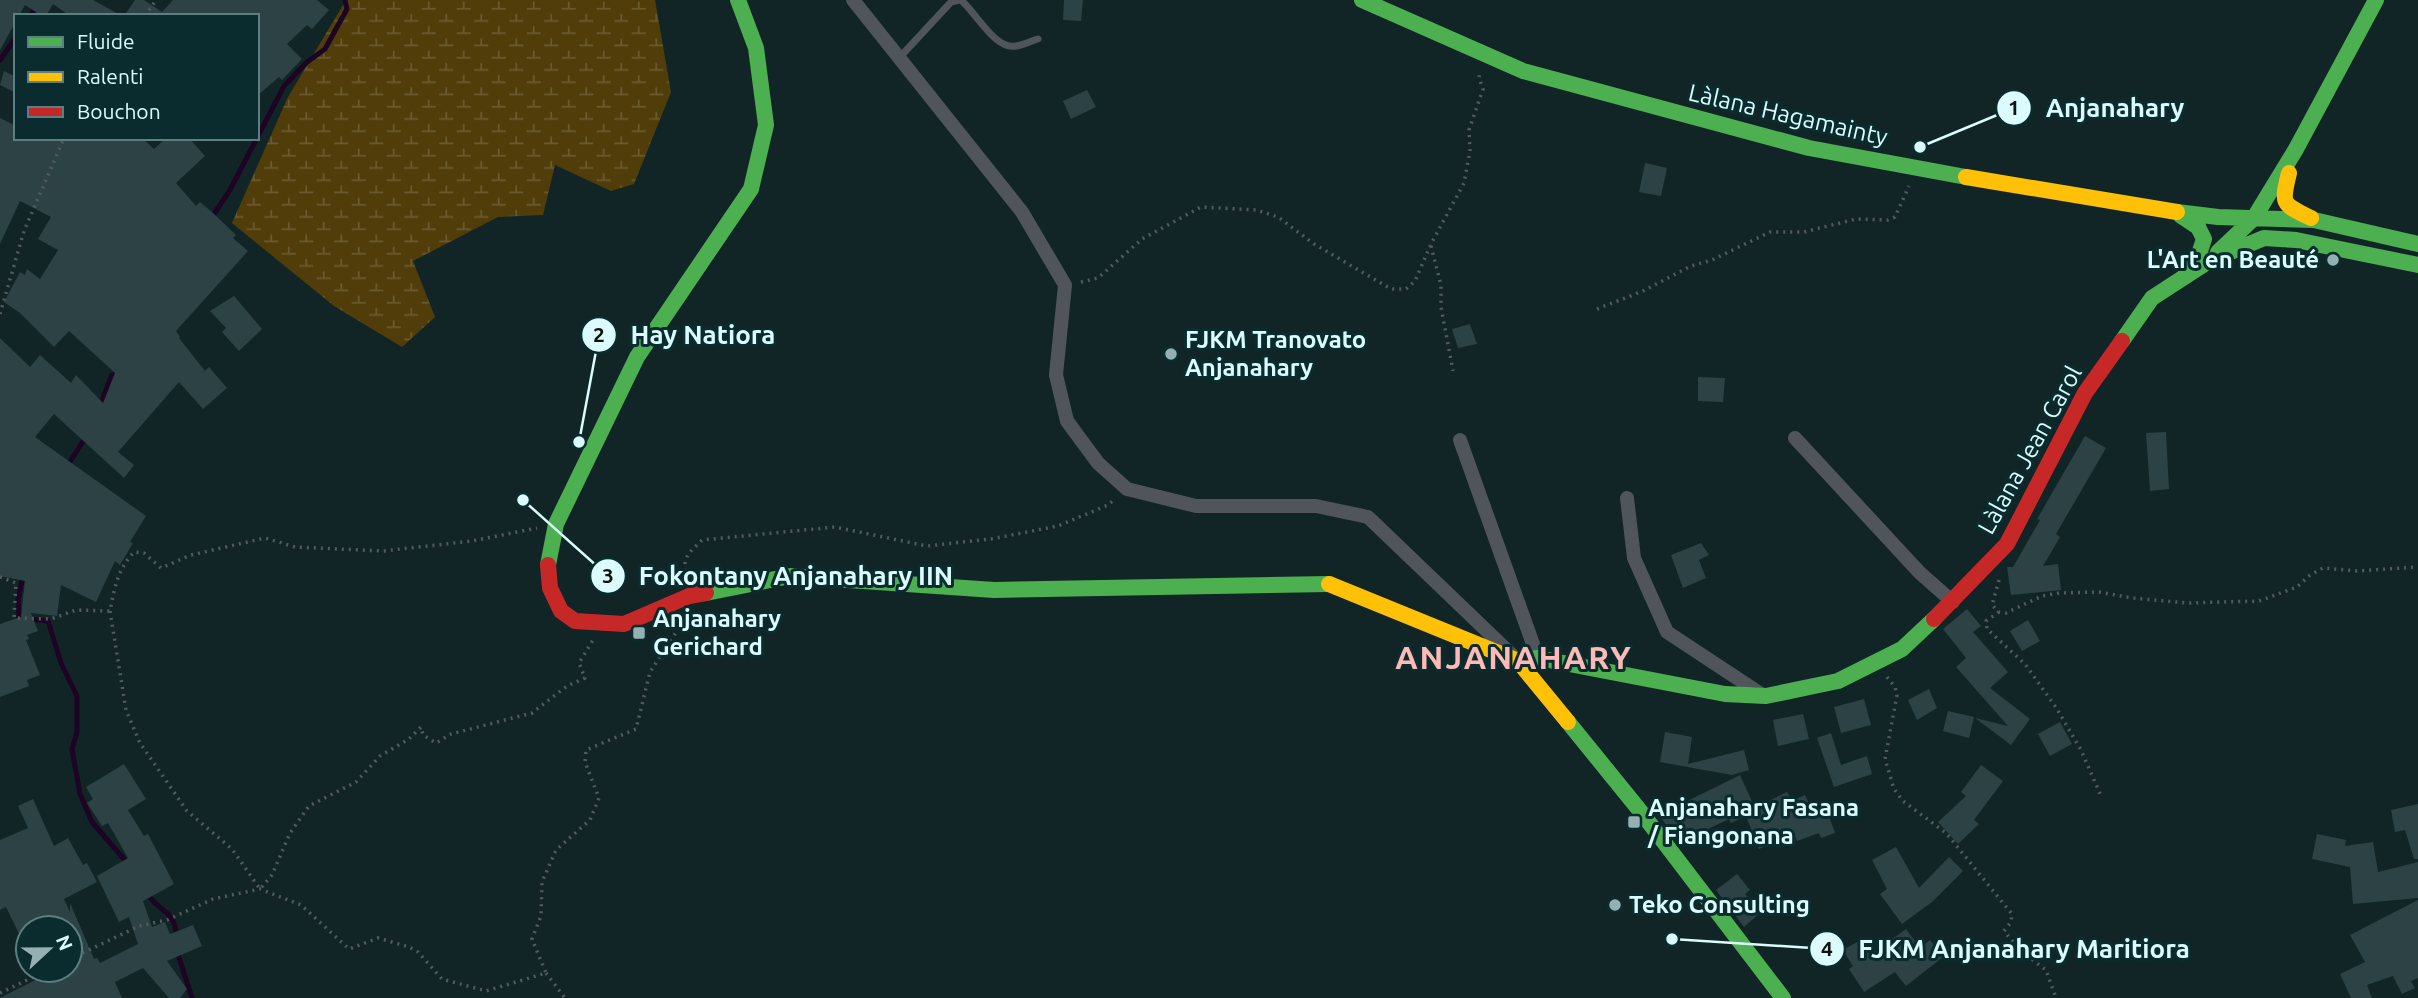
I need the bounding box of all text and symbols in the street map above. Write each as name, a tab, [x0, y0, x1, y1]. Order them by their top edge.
legend	[14, 14, 259, 140]
text: Fluide	[77, 29, 135, 53]
text: Ralenti	[77, 64, 143, 88]
street label: Làlana Hagamainty	[1686, 78, 1891, 151]
callout: Anjanahary	[1997, 84, 2199, 131]
text: Anjanahary	[2046, 93, 2185, 122]
text: 1	[2008, 95, 2020, 119]
text: Bouchon	[77, 99, 161, 123]
place label: L'Art en Beauté	[2147, 246, 2319, 273]
marker: L'Art en Beauté	[2325, 252, 2341, 268]
callout: Hay Natiora	[582, 311, 790, 358]
text: Hay Natiora	[631, 320, 775, 349]
text: 2	[593, 322, 605, 346]
place label: FJKM Tranovato Anjanahary	[1185, 326, 1366, 381]
marker: FJKM Tranovato Anjanahary	[1163, 346, 1179, 362]
street label: Làlana Jean Carol	[1972, 361, 2087, 538]
callout: Fokontany Anjanahary IIN	[590, 553, 968, 600]
text: Fokontany Anjanahary IIN	[639, 561, 953, 590]
text: 3	[602, 563, 614, 587]
place label: Anjanahary Gerichard	[653, 605, 781, 660]
marker: Anjanahary Gerichard	[631, 625, 647, 641]
district label: ANJANAHARY	[1395, 639, 1633, 675]
place label: Anjanahary Fasana / Fiangonana	[1647, 794, 1859, 849]
marker: Anjanahary Fasana / Fiangonana	[1626, 814, 1642, 830]
place label: Teko Consulting	[1629, 891, 1810, 918]
marker: Teko Consulting	[1607, 897, 1623, 913]
north arrow	[14, 914, 84, 984]
callout: FJKM Anjanahary Maritiora	[1809, 925, 2204, 972]
text: N	[52, 932, 78, 953]
text: FJKM Anjanahary Maritiora	[1858, 934, 2190, 963]
text: 4	[1821, 936, 1833, 960]

